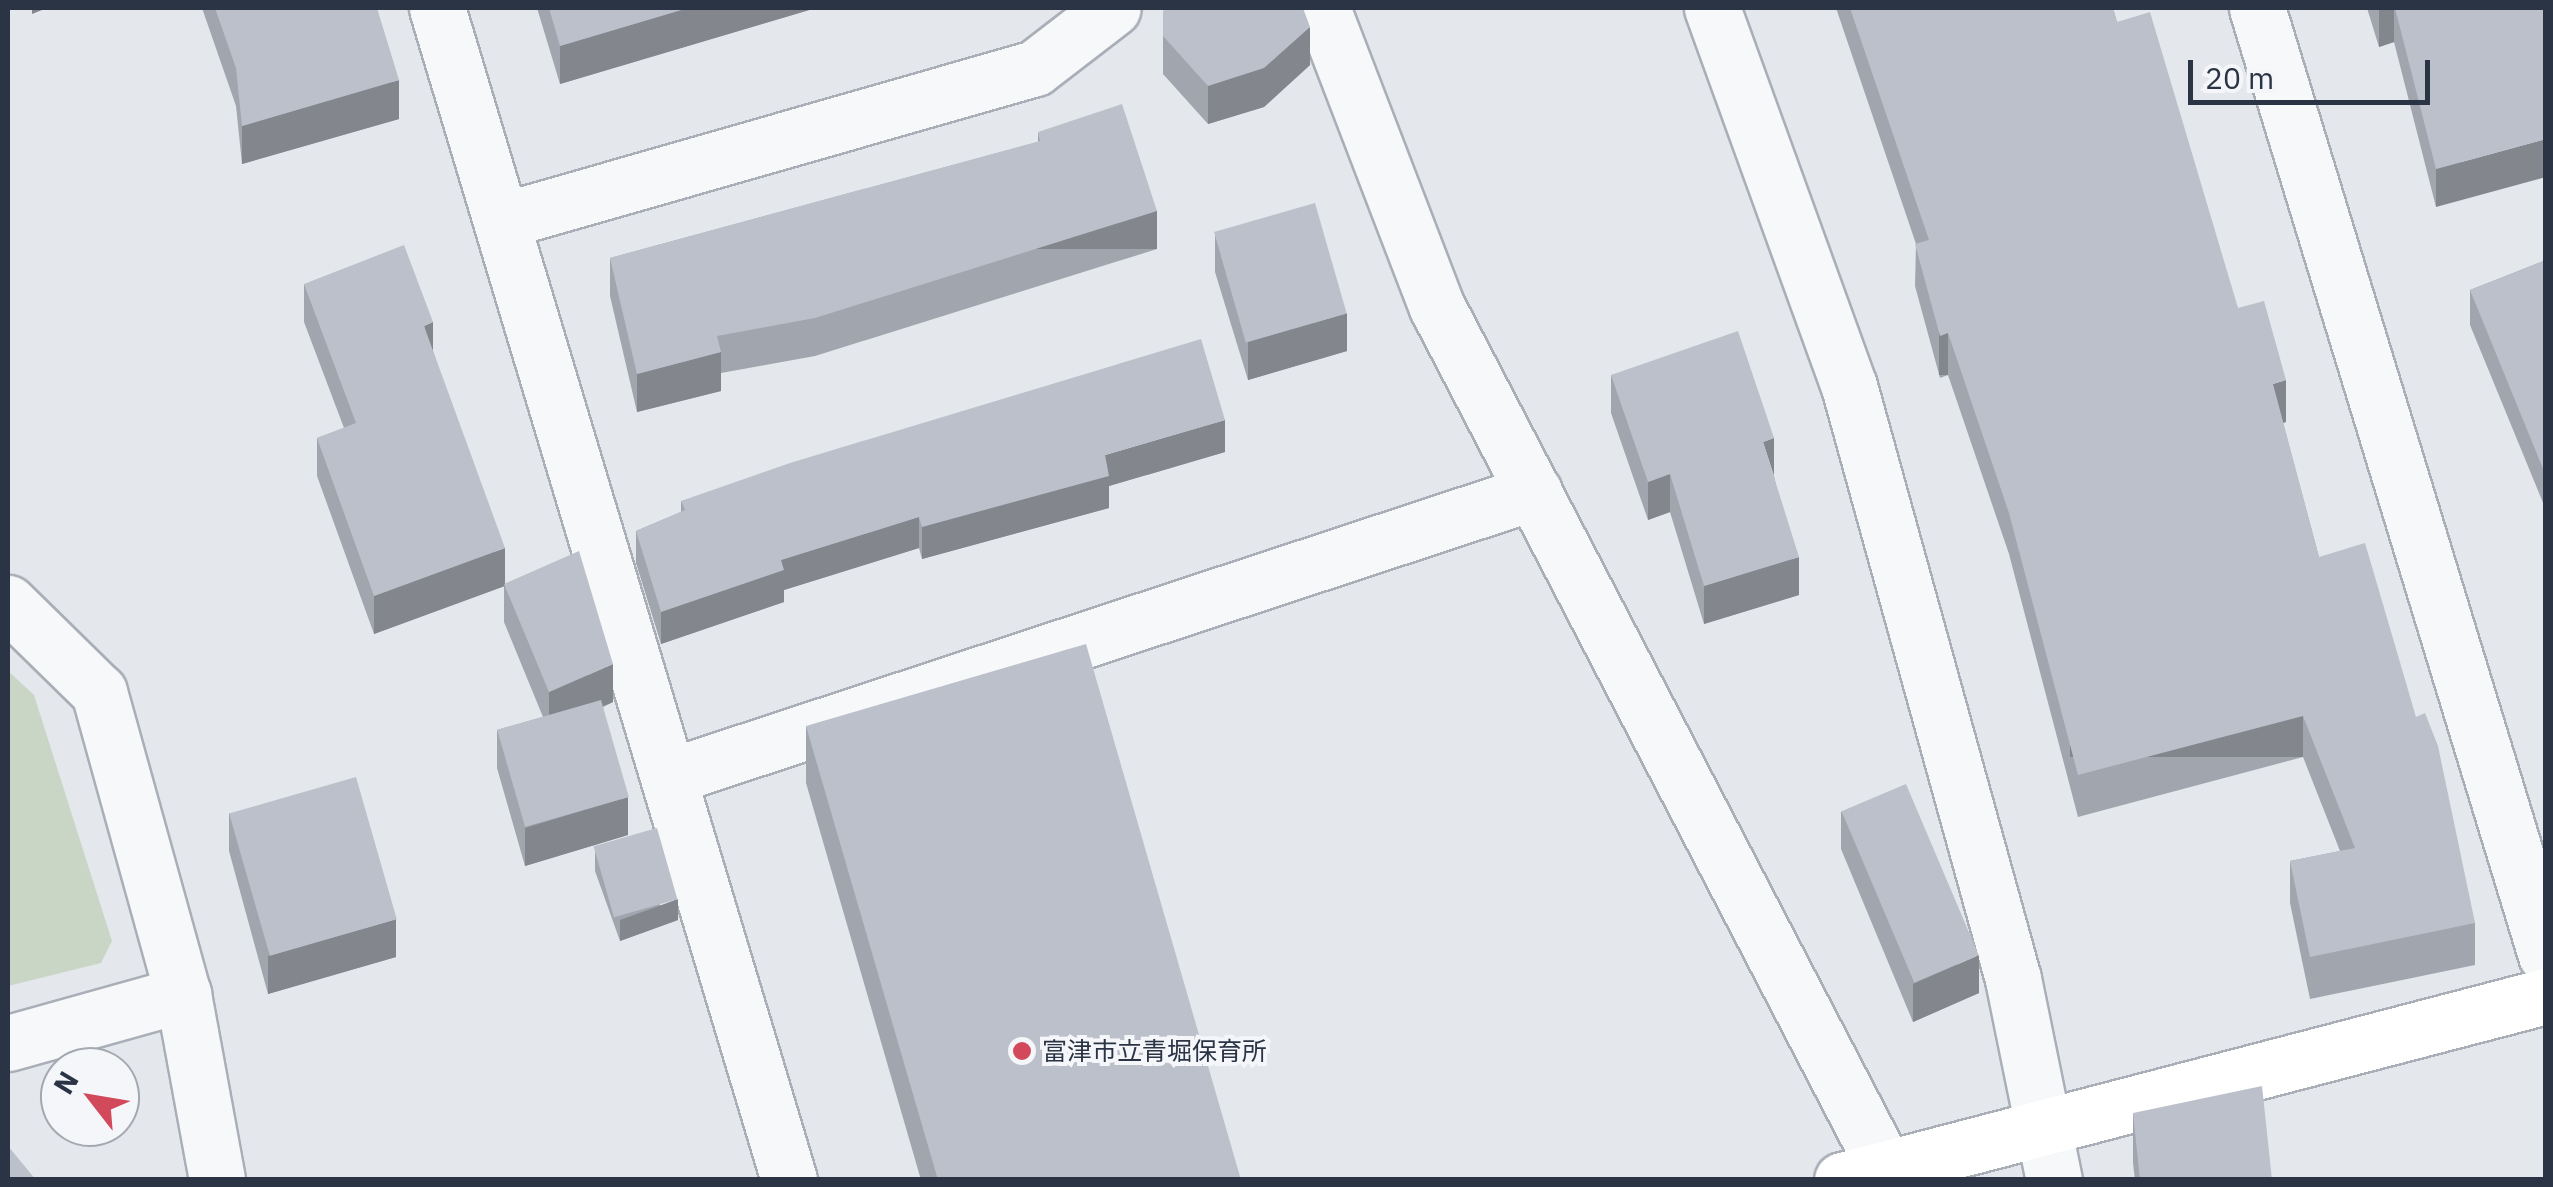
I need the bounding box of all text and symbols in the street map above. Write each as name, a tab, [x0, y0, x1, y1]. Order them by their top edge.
scale bar	[2193, 40, 2436, 102]
text: 20 m	[2205, 58, 2274, 97]
place label: 富津市立青堀保育所	[1042, 1036, 1267, 1066]
marker: 富津市立青堀保育所	[1011, 1040, 1033, 1062]
north arrow	[40, 1047, 140, 1147]
text: N	[44, 1064, 87, 1101]

